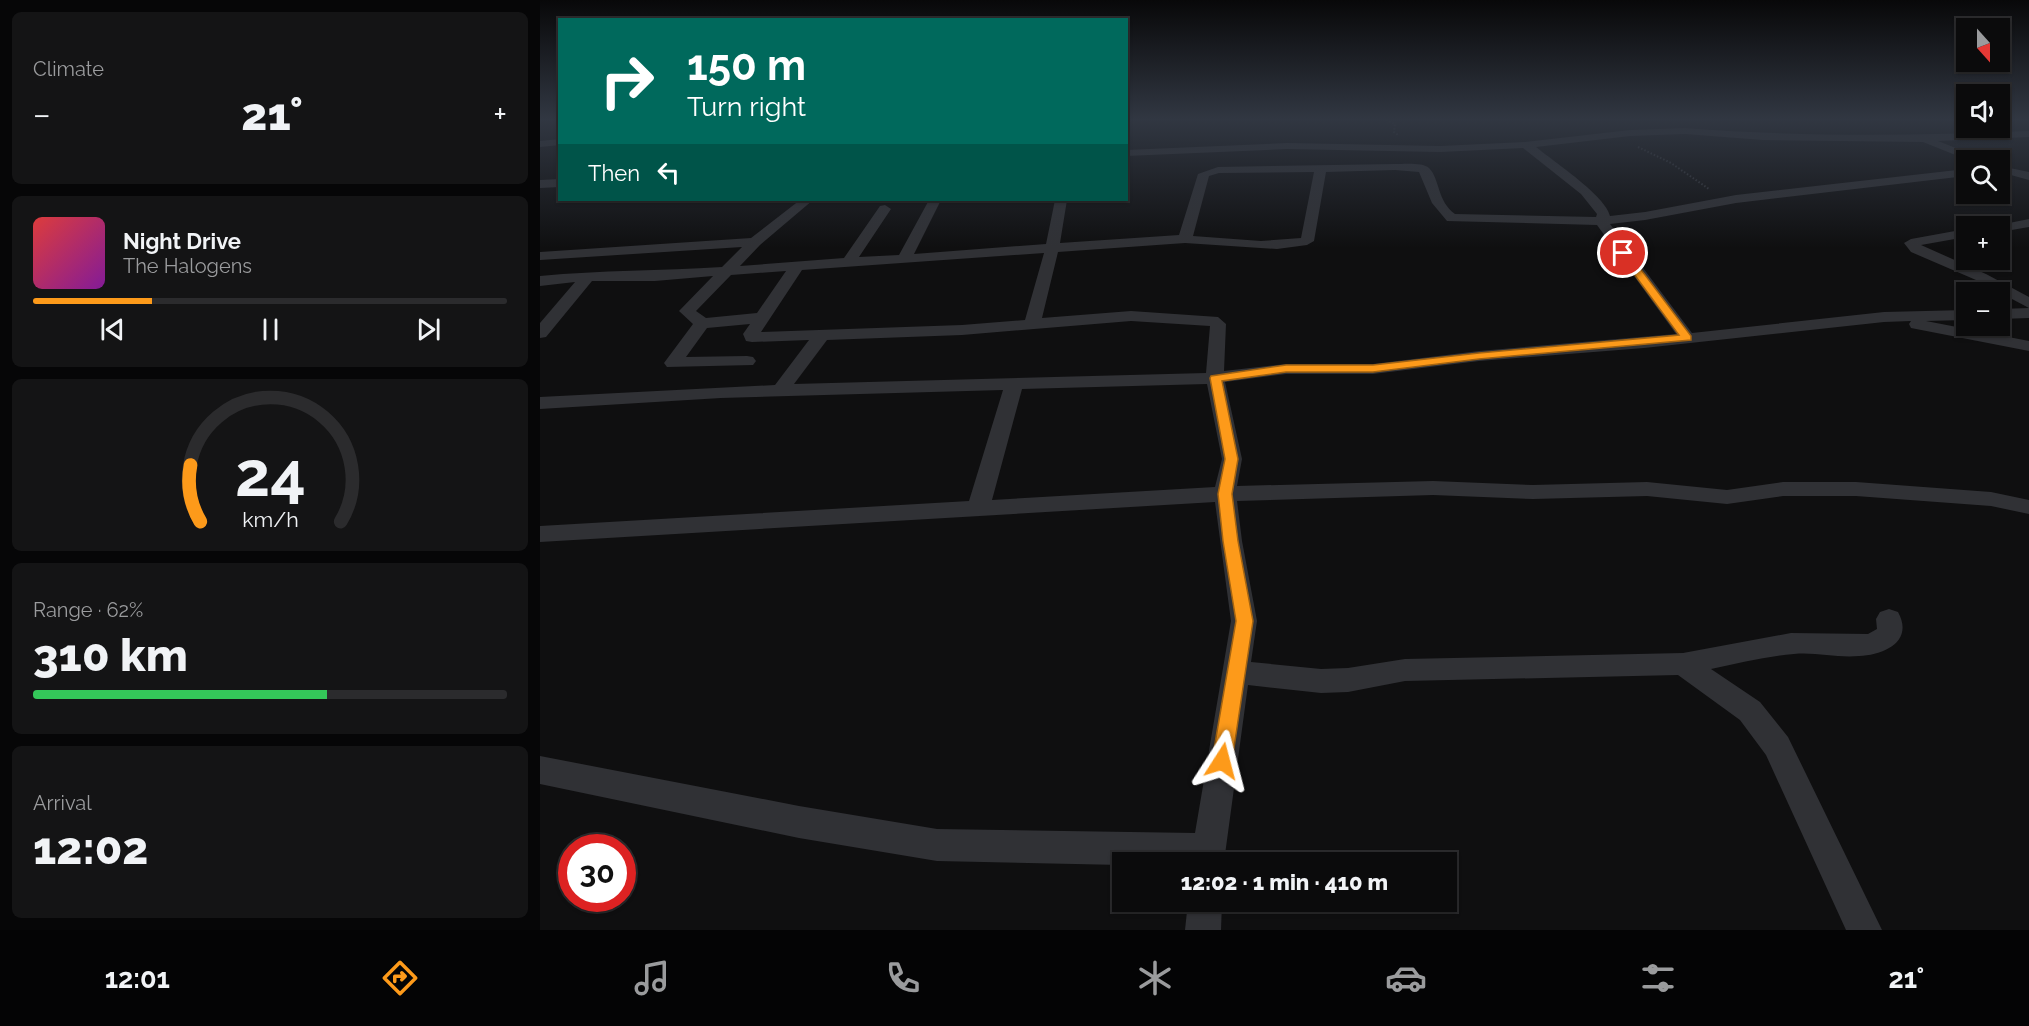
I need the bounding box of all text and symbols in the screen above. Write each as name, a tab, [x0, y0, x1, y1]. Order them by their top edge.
north arrow	[1956, 18, 2010, 72]
map controls	[1956, 18, 2010, 336]
text: 150 m	[687, 41, 806, 90]
icon: right	[588, 42, 666, 120]
text: Climate	[33, 57, 104, 81]
button: sound	[1956, 84, 2010, 138]
text: 21°	[241, 88, 303, 141]
text: Turn right	[687, 91, 806, 122]
text: −	[33, 95, 51, 134]
text: +	[493, 95, 507, 134]
button: search	[1956, 150, 2010, 204]
icon: left	[652, 156, 685, 189]
text: Then	[588, 160, 640, 186]
button: +	[1956, 216, 2010, 270]
pin	[1597, 227, 1648, 278]
text: Night Drive	[123, 228, 241, 254]
icon: arrive	[1606, 236, 1639, 269]
text: The Halogens	[123, 254, 252, 278]
button: −	[1956, 282, 2010, 336]
icon: previous	[96, 313, 129, 346]
icon: pause	[254, 313, 287, 346]
icon: next	[412, 313, 445, 346]
text: 24	[235, 437, 305, 511]
text: km/h	[242, 507, 298, 532]
text: Range · 62%	[33, 598, 143, 622]
text: 310 km	[33, 629, 188, 682]
position arrow	[1190, 729, 1254, 793]
text: Arrival	[33, 791, 92, 815]
text: 12:02	[33, 822, 148, 875]
speed limit sign: 30	[558, 834, 636, 912]
text: 12:02 · 1 min · 410 m	[1181, 869, 1388, 895]
icon: directions	[379, 957, 421, 999]
icon: music	[631, 957, 673, 999]
icon: phone	[882, 957, 924, 999]
icon: climate	[1134, 957, 1176, 999]
icon: car	[1385, 957, 1427, 999]
icon: filters	[1637, 957, 1679, 999]
text: 12:01	[105, 963, 170, 994]
text: 21°	[1889, 963, 1924, 994]

